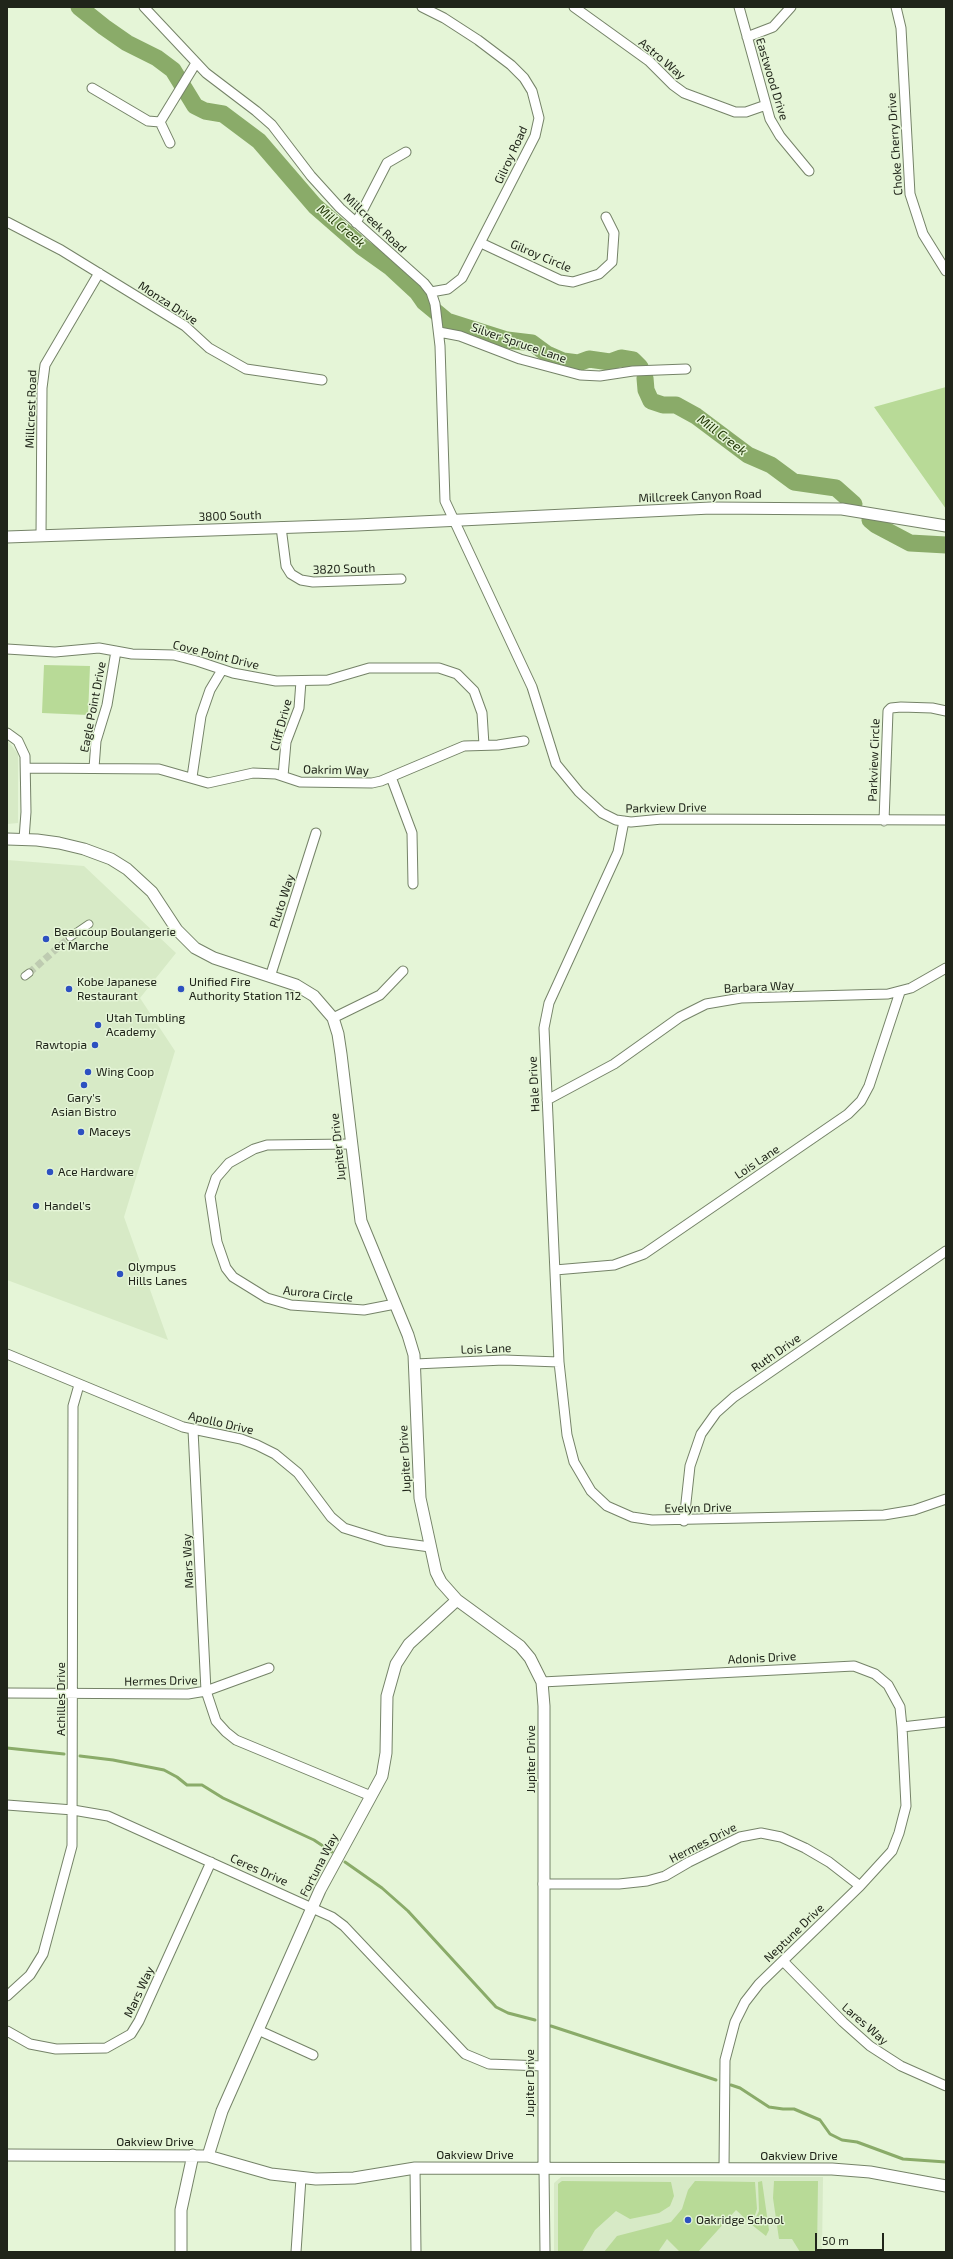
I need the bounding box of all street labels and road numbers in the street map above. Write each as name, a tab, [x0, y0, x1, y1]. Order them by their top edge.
street label: Astro Way	[636, 35, 688, 83]
street label: Eastwood Drive	[753, 36, 791, 122]
street label: Choke Cherry Drive	[884, 92, 906, 196]
street label: Gilroy Road	[491, 124, 531, 186]
street label: Millcreek Road	[341, 190, 409, 256]
street label: Gilroy Circle	[508, 237, 574, 275]
street label: Monza Drive	[135, 278, 201, 328]
street label: Silver Spruce Lane	[470, 320, 568, 366]
street label: Millcrest Road	[22, 369, 40, 449]
street label: Millcreek Canyon Road	[638, 487, 762, 505]
street label: 3800 South	[198, 508, 262, 524]
street label: 3820 South	[312, 561, 376, 577]
street label: Cove Point Drive	[171, 637, 261, 673]
street label: Eagle Point Drive	[77, 660, 109, 754]
street label: Cliff Drive	[267, 698, 295, 752]
street label: Parkview Circle	[865, 718, 883, 802]
street label: Oakrim Way	[303, 762, 369, 778]
street label: Parkview Drive	[625, 800, 707, 816]
street label: Pluto Way	[267, 872, 297, 930]
street label: Barbara Way	[723, 978, 795, 996]
street label: Hale Drive	[525, 1056, 543, 1112]
street label: Jupiter Drive	[327, 1113, 349, 1181]
street label: Lois Lane	[732, 1142, 782, 1182]
street label: Aurora Circle	[282, 1283, 354, 1305]
street label: Ruth Drive	[749, 1331, 803, 1375]
street label: Lois Lane	[460, 1341, 512, 1357]
street label: Apollo Drive	[187, 1409, 255, 1437]
street label: Jupiter Drive	[396, 1425, 414, 1493]
street label: Evelyn Drive	[664, 1500, 732, 1516]
street label: Mars Way	[179, 1533, 197, 1589]
street label: Adonis Drive	[727, 1649, 797, 1667]
street label: Achilles Drive	[54, 1662, 68, 1736]
street label: Hermes Drive	[124, 1673, 198, 1689]
street label: Jupiter Drive	[524, 1725, 538, 1793]
street label: Hermes Drive	[667, 1820, 739, 1866]
street label: Fortuna Way	[297, 1831, 341, 1899]
street label: Ceres Drive	[228, 1851, 290, 1889]
street label: Neptune Drive	[761, 1901, 827, 1965]
street label: Mars Way	[121, 1964, 157, 2020]
street label: Lares Way	[839, 2000, 891, 2048]
street label: Jupiter Drive	[523, 2049, 537, 2117]
street label: Oakview Drive	[116, 2135, 194, 2149]
street label: Oakview Drive	[436, 2148, 514, 2162]
street label: Oakview Drive	[760, 2149, 838, 2163]

